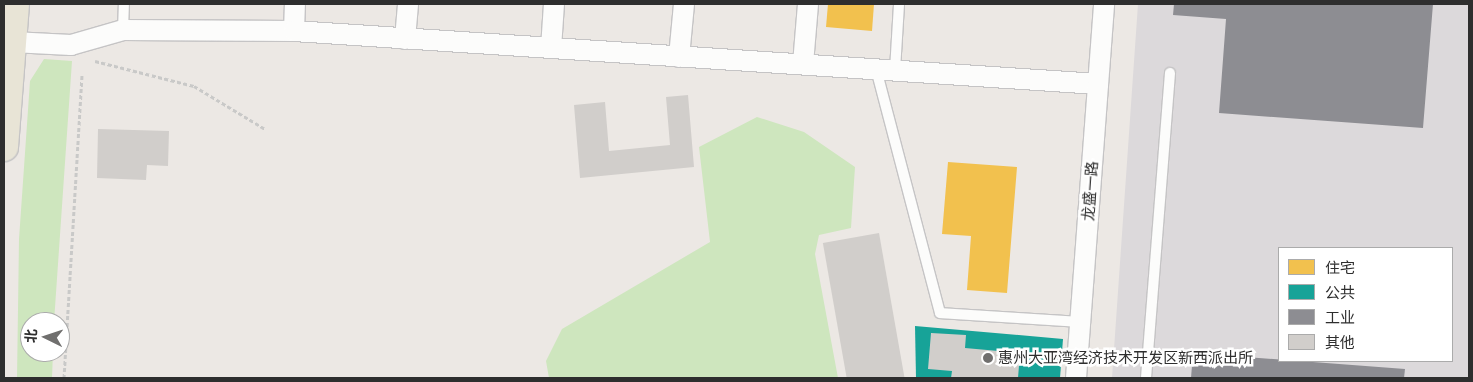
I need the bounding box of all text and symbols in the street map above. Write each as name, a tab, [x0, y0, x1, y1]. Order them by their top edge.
street label: 龙盛一路	[1079, 160, 1101, 222]
legend	[1278, 247, 1453, 362]
text: 住宅	[1325, 258, 1355, 277]
text: 公共	[1325, 283, 1355, 302]
text: 工业	[1325, 308, 1355, 327]
north arrow	[20, 312, 70, 362]
text: 北	[22, 328, 41, 344]
text: 其他	[1325, 333, 1355, 352]
place label: 惠州大亚湾经济技术开发区新西派出所	[998, 349, 1253, 367]
marker: 惠州大亚湾经济技术开发区新西派出所	[982, 352, 994, 364]

